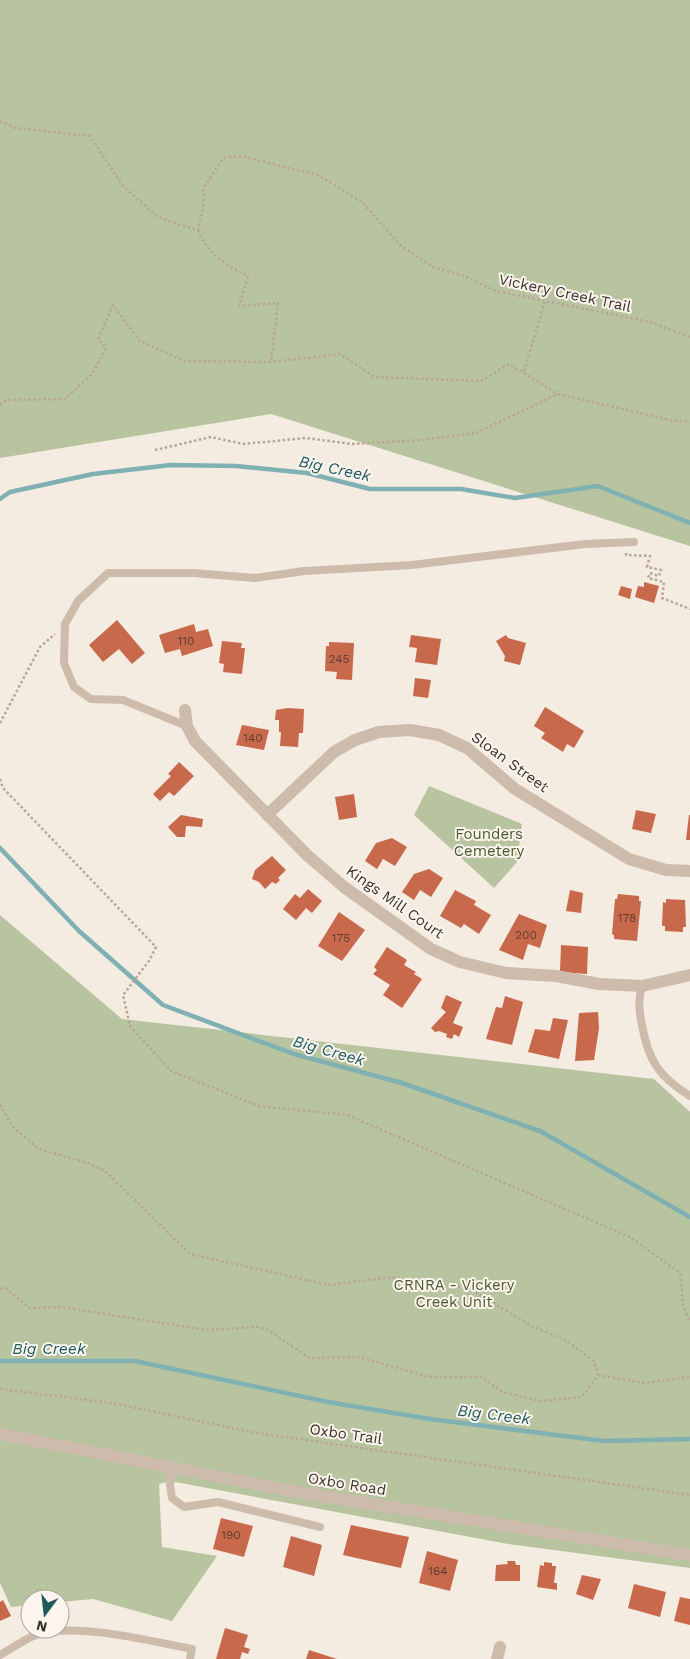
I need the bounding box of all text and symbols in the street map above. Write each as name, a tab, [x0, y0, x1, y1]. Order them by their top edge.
street label: Vickery Creek Trail	[497, 270, 633, 316]
water label: Big Creek	[297, 452, 374, 486]
house number: 110	[178, 634, 194, 648]
house number: 245	[329, 652, 349, 666]
street label: Sloan Street	[468, 728, 553, 797]
house number: 140	[243, 731, 263, 745]
park label: Founders Cemetery	[454, 825, 524, 860]
street label: Kings Mill Court	[343, 862, 448, 943]
house number: 178	[618, 911, 636, 925]
house number: 200	[515, 928, 537, 942]
house number: 175	[332, 931, 350, 945]
water label: Big Creek	[291, 1031, 368, 1070]
park label: CRNRA - Vickery Creek Unit	[394, 1276, 515, 1311]
water label: Big Creek	[12, 1339, 87, 1358]
water label: Big Creek	[456, 1401, 533, 1429]
street label: Oxbo Trail	[309, 1420, 384, 1448]
street label: Oxbo Road	[307, 1469, 387, 1499]
house number: 190	[221, 1528, 241, 1542]
house number: 164	[428, 1564, 448, 1578]
north arrow	[20, 1589, 70, 1639]
text: N	[35, 1617, 49, 1636]

